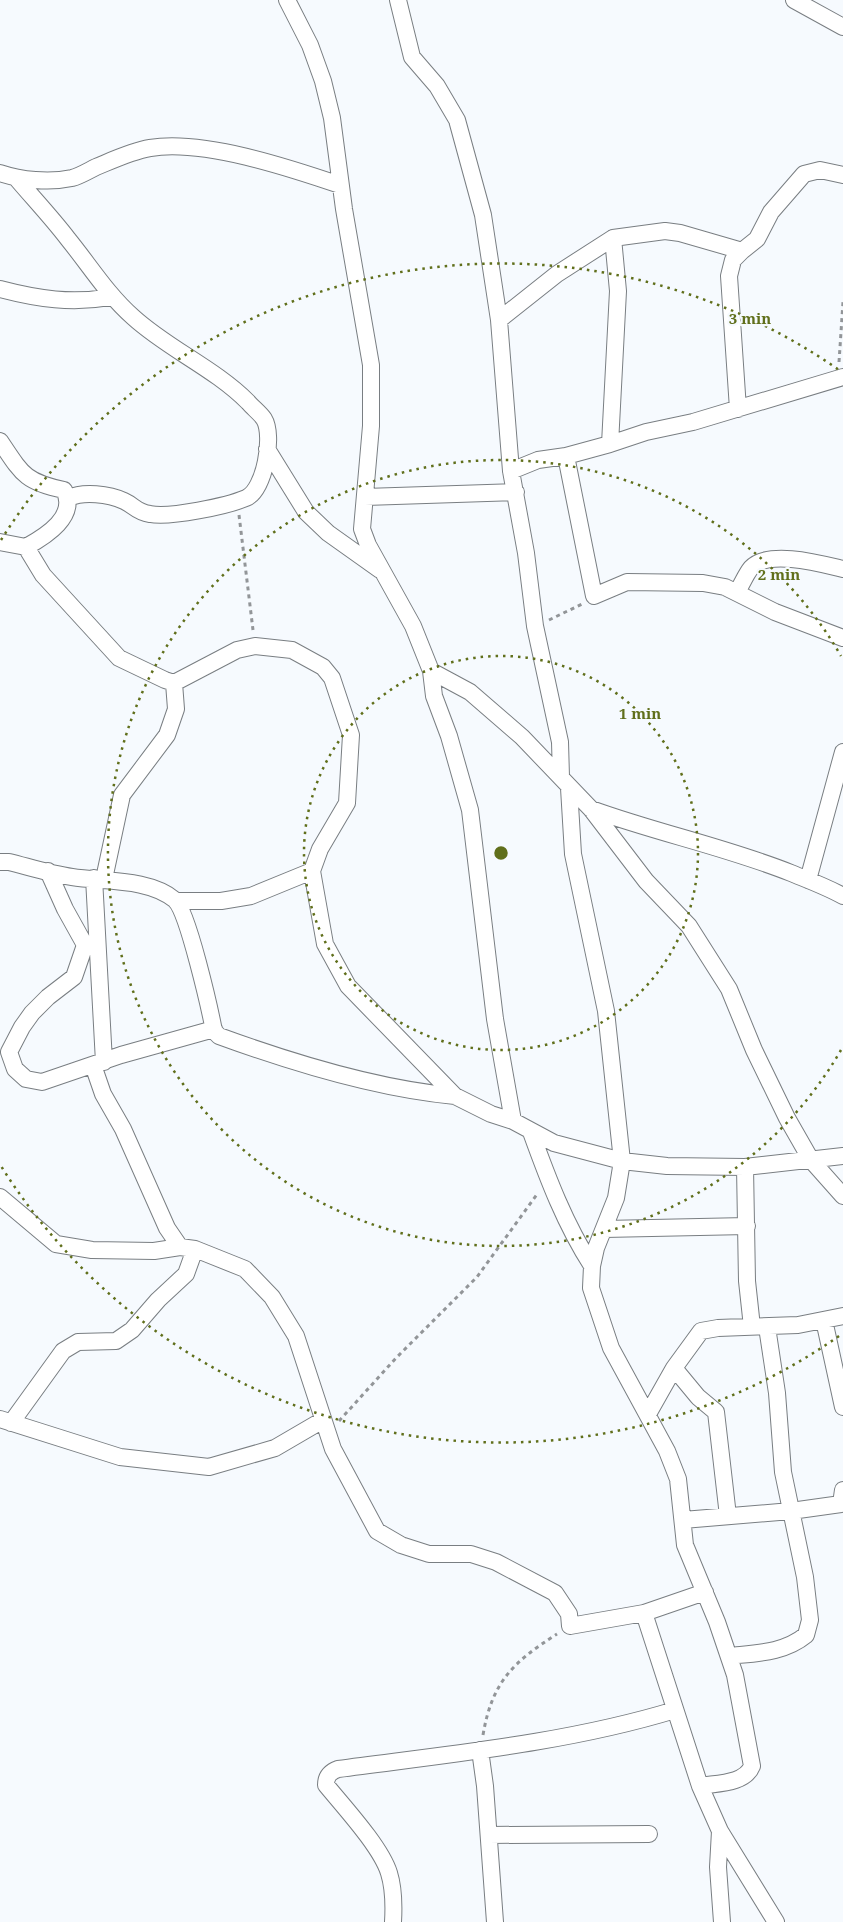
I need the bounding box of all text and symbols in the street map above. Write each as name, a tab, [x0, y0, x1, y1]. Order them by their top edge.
text: 3 min	[729, 308, 771, 328]
text: 2 min	[758, 564, 800, 584]
text: 1 min	[619, 703, 661, 723]
centre of rings	[492, 844, 510, 862]

